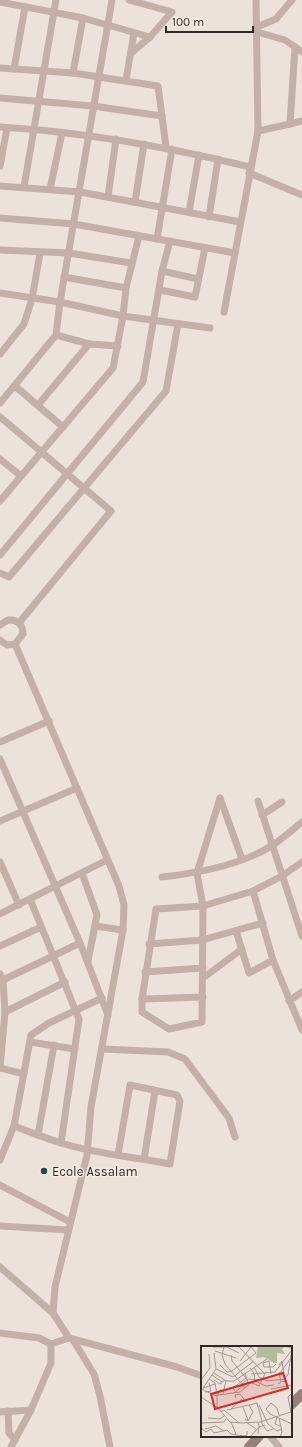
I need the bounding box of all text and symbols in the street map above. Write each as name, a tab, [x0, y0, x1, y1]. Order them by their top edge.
scale bar	[166, 8, 253, 34]
text: 100 m	[172, 15, 204, 29]
place label: Ecole Assalam	[52, 1164, 138, 1179]
marker: Ecole Assalam	[39, 1166, 49, 1176]
inset map	[201, 1346, 292, 1437]

